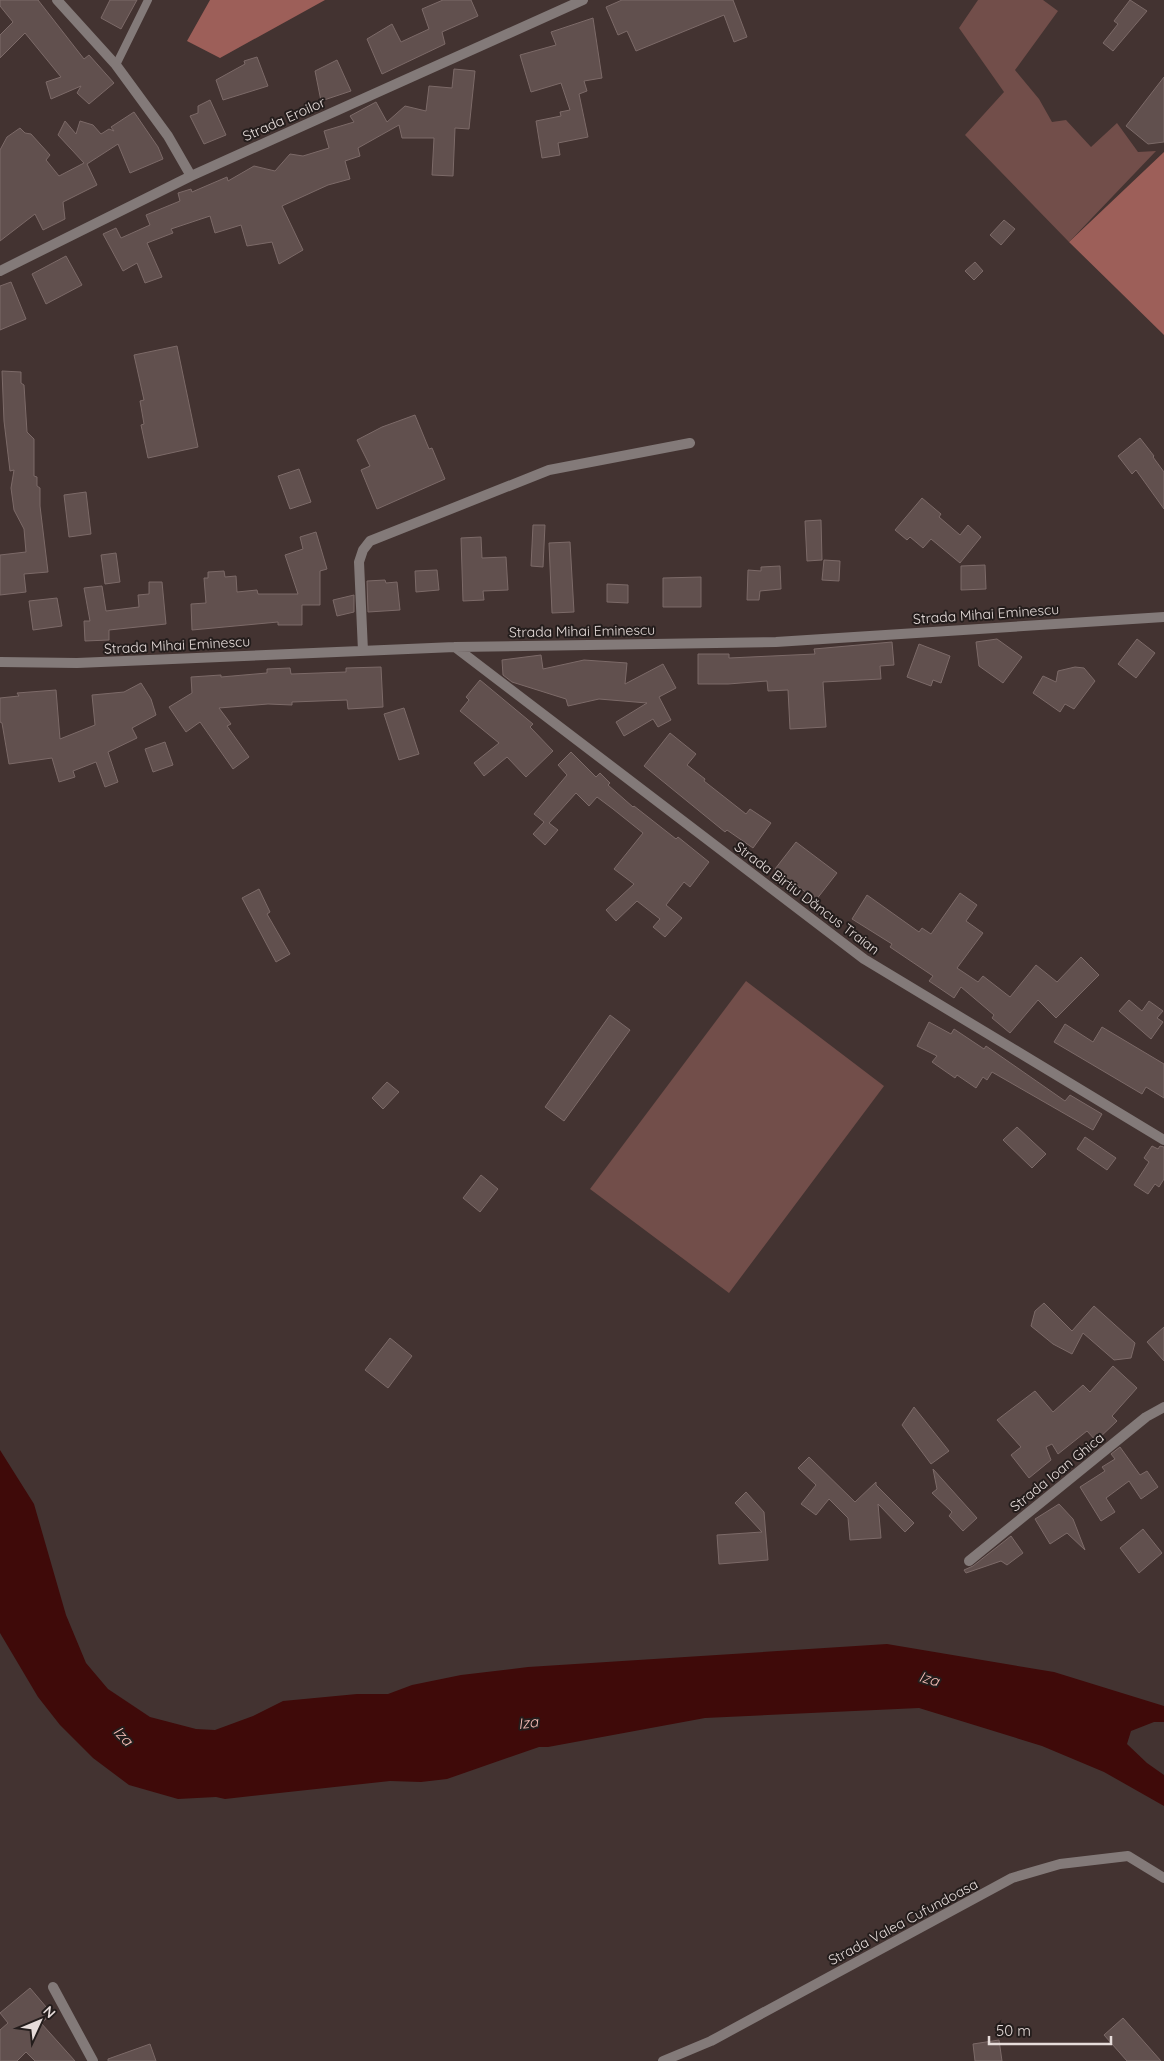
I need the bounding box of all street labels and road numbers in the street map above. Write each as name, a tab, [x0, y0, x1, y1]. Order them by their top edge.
street label: Strada Eroilor	[240, 93, 329, 145]
street label: Strada Mihai Eminescu	[912, 600, 1060, 628]
street label: Strada Mihai Eminescu	[509, 621, 655, 641]
street label: Strada Mihai Eminescu	[103, 632, 251, 658]
street label: Strada Birtiu Dăncus Traian	[731, 837, 883, 959]
street label: Strada Ioan Ghica	[1006, 1429, 1108, 1515]
street label: Strada Valea Cufundoasa	[825, 1875, 981, 1969]

